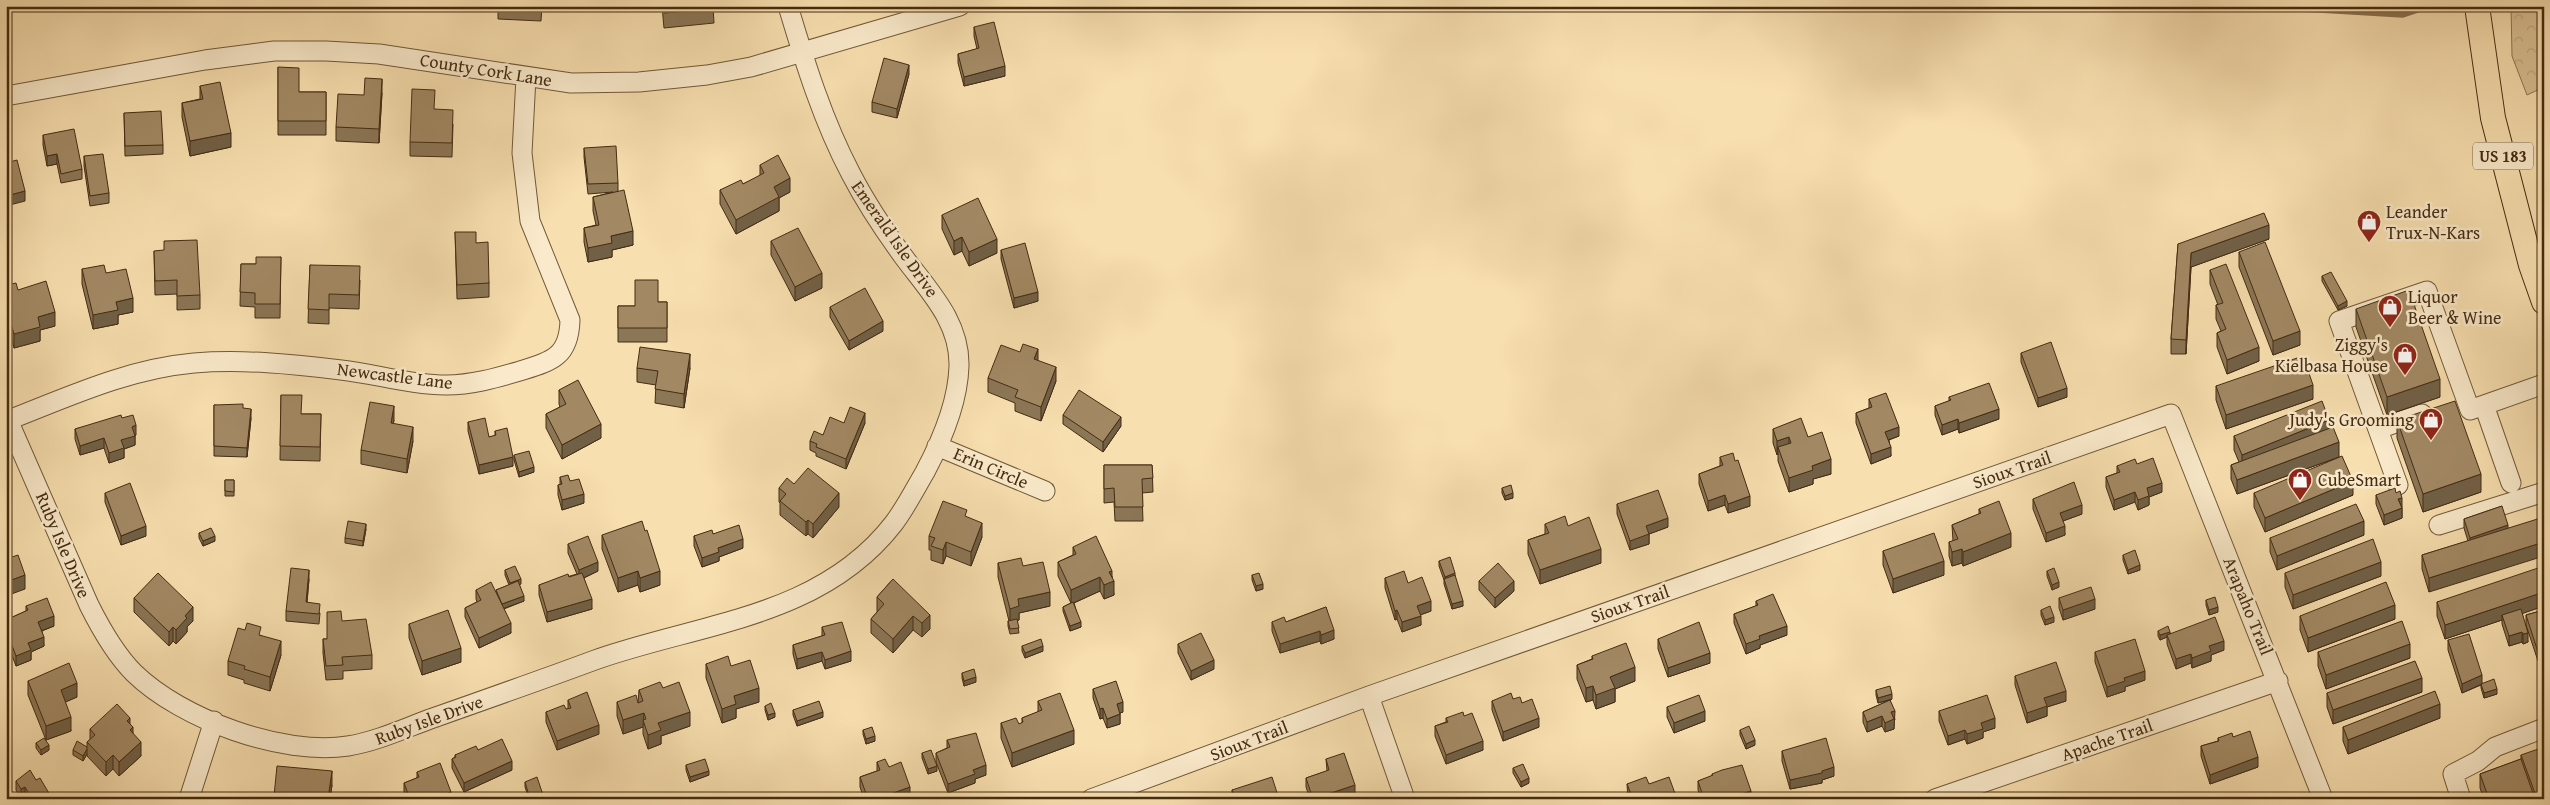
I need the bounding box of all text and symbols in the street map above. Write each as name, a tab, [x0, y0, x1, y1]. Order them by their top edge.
street label: County Cork Lane	[418, 46, 554, 93]
road number: US 183	[2473, 142, 2533, 170]
street label: Emerald Isle Drive	[845, 175, 946, 303]
place label: Leander Trux-N-Kars	[2386, 198, 2480, 246]
shop icon: Leander Trux-N-Kars	[2356, 209, 2382, 243]
place label: Liquor Beer & Wine	[2408, 283, 2502, 331]
shop icon: Liquor Beer & Wine	[2377, 294, 2403, 328]
place label: Ziggy's Kielbasa House	[2275, 331, 2388, 379]
shop icon: Ziggy's Kielbasa House	[2392, 342, 2418, 376]
street label: Newcastle Lane	[336, 355, 454, 396]
place label: Judy's Grooming	[2287, 406, 2414, 433]
shop icon: Judy's Grooming	[2418, 407, 2444, 441]
street label: Erin Circle	[950, 440, 1033, 495]
street label: Sioux Trail	[1969, 443, 2055, 496]
place label: CubeSmart	[2318, 466, 2402, 493]
shop icon: CubeSmart	[2287, 467, 2313, 501]
street label: Ruby Isle Drive	[29, 488, 98, 602]
street label: Arapaho Trail	[2216, 552, 2280, 659]
street label: Sioux Trail	[1587, 577, 1673, 630]
street label: Ruby Isle Drive	[371, 688, 486, 752]
street label: Apache Trail	[2057, 711, 2156, 768]
street label: Sioux Trail	[1206, 713, 1292, 768]

